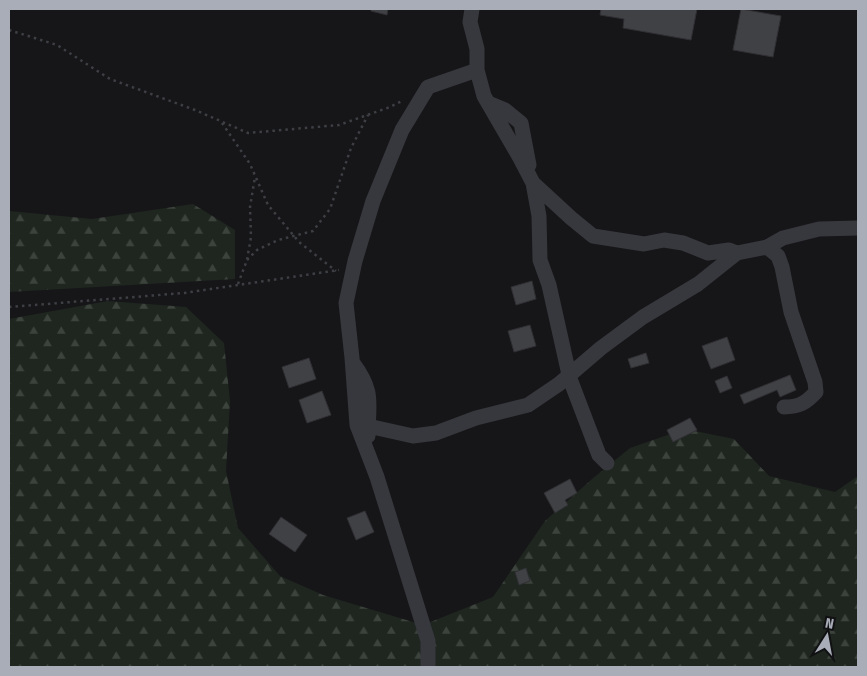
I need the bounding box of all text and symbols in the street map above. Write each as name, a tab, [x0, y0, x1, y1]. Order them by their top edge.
north arrow	[802, 611, 852, 661]
text: N	[824, 615, 835, 633]

